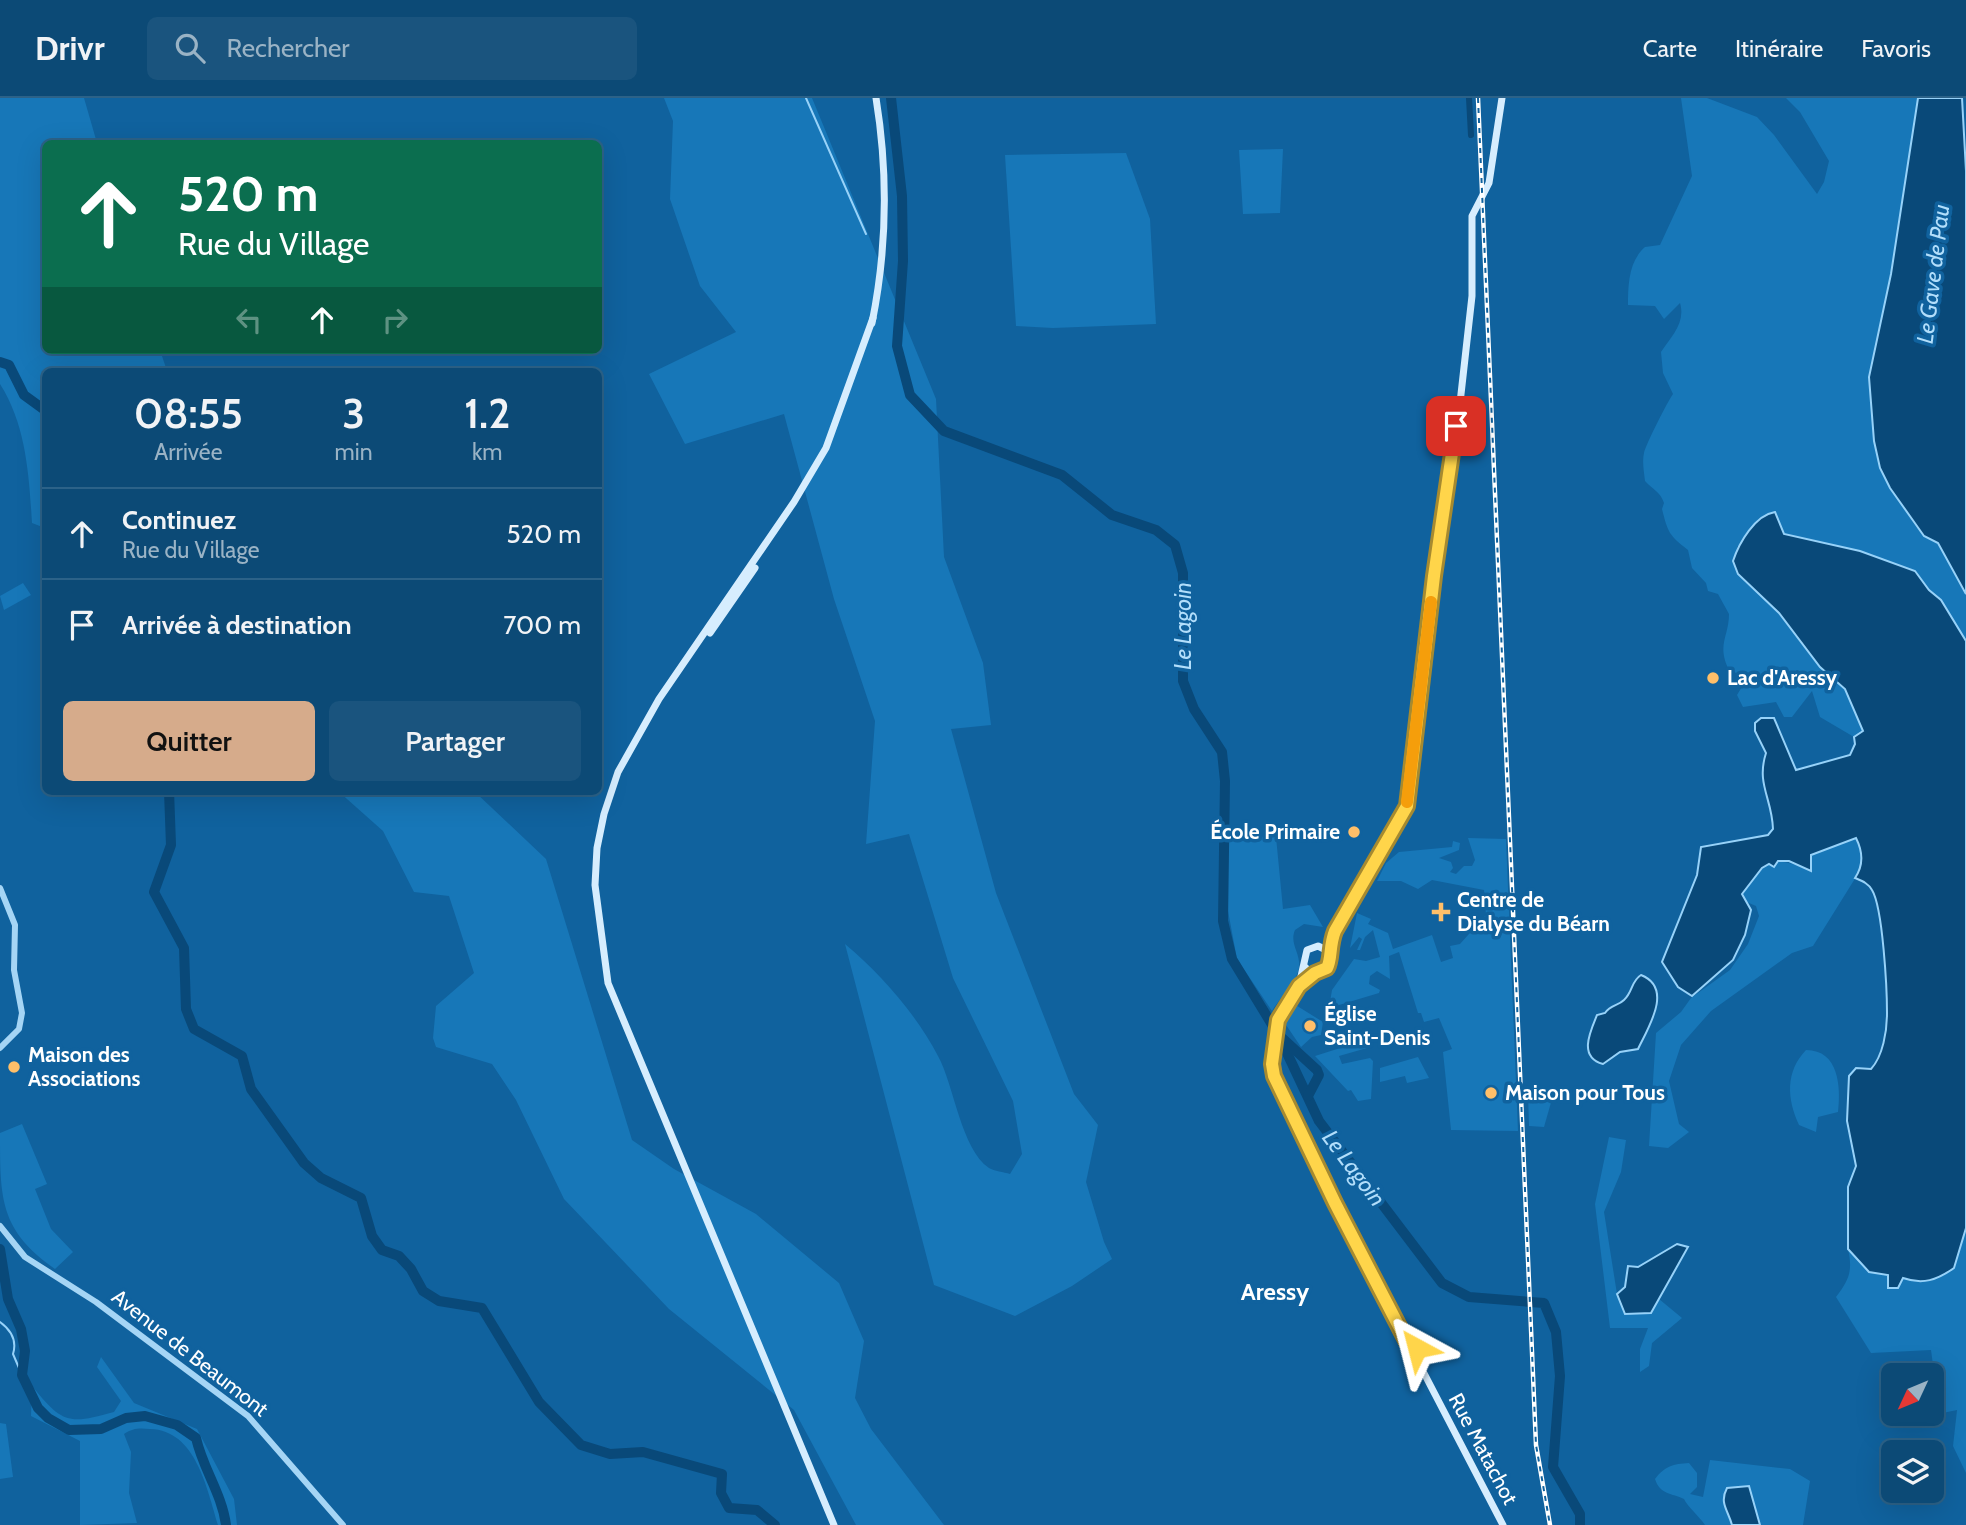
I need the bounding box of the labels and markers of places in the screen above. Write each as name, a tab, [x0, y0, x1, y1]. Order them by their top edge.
pin	[1426, 396, 1486, 456]
place label: Lac d'Aressy	[1727, 665, 1838, 690]
marker: Lac d'Aressy	[1705, 670, 1721, 686]
place label: École Primaire	[1210, 819, 1340, 844]
marker: École Primaire	[1346, 824, 1362, 840]
place label: Centre de Dialyse du Béarn	[1457, 887, 1610, 936]
marker: Centre de Dialyse du Béarn	[1431, 902, 1451, 922]
place label: Église Saint-Denis	[1324, 1001, 1431, 1050]
marker: Église Saint-Denis	[1302, 1018, 1318, 1034]
place label: Maison des Associations	[28, 1042, 141, 1091]
marker: Maison des Associations	[6, 1059, 22, 1075]
place label: Maison pour Tous	[1505, 1080, 1665, 1105]
marker: Maison pour Tous	[1483, 1085, 1499, 1101]

